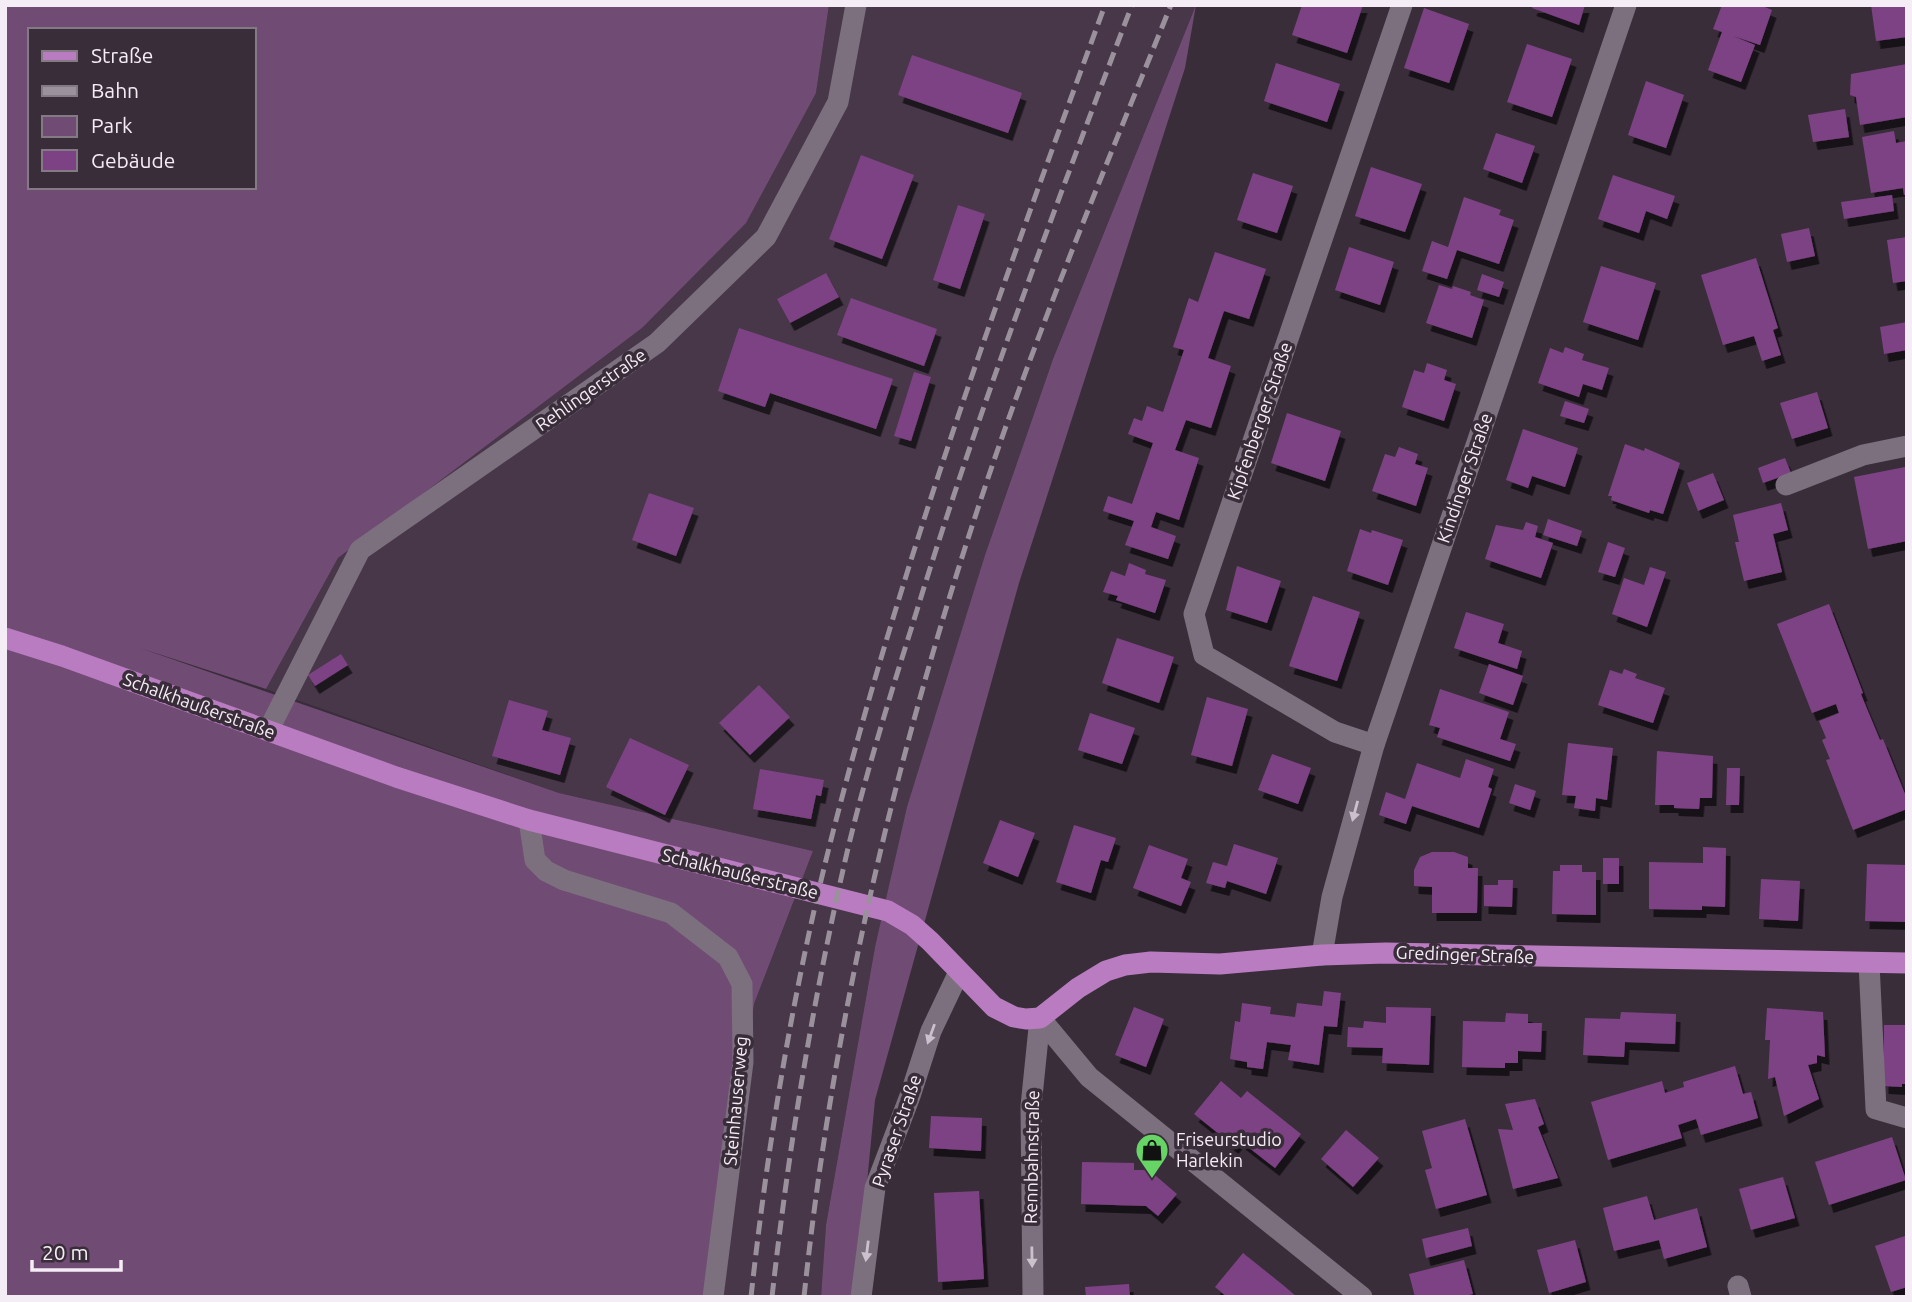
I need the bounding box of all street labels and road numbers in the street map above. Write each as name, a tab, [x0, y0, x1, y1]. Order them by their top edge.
street label: Kipfenberger Straße	[1223, 339, 1295, 502]
street label: Rehlingerstraße	[532, 344, 649, 435]
street label: Kindinger Straße	[1433, 410, 1496, 545]
street label: Schalkhaußerstraße	[121, 668, 278, 742]
street label: Schalkhaußerstraße	[660, 844, 820, 902]
street label: Gredinger Straße	[1396, 942, 1535, 966]
street label: Steinhauserweg	[719, 1035, 751, 1167]
street label: Pyraser Straße	[867, 1072, 925, 1190]
street label: Rennbahnstraße	[1020, 1090, 1042, 1224]

